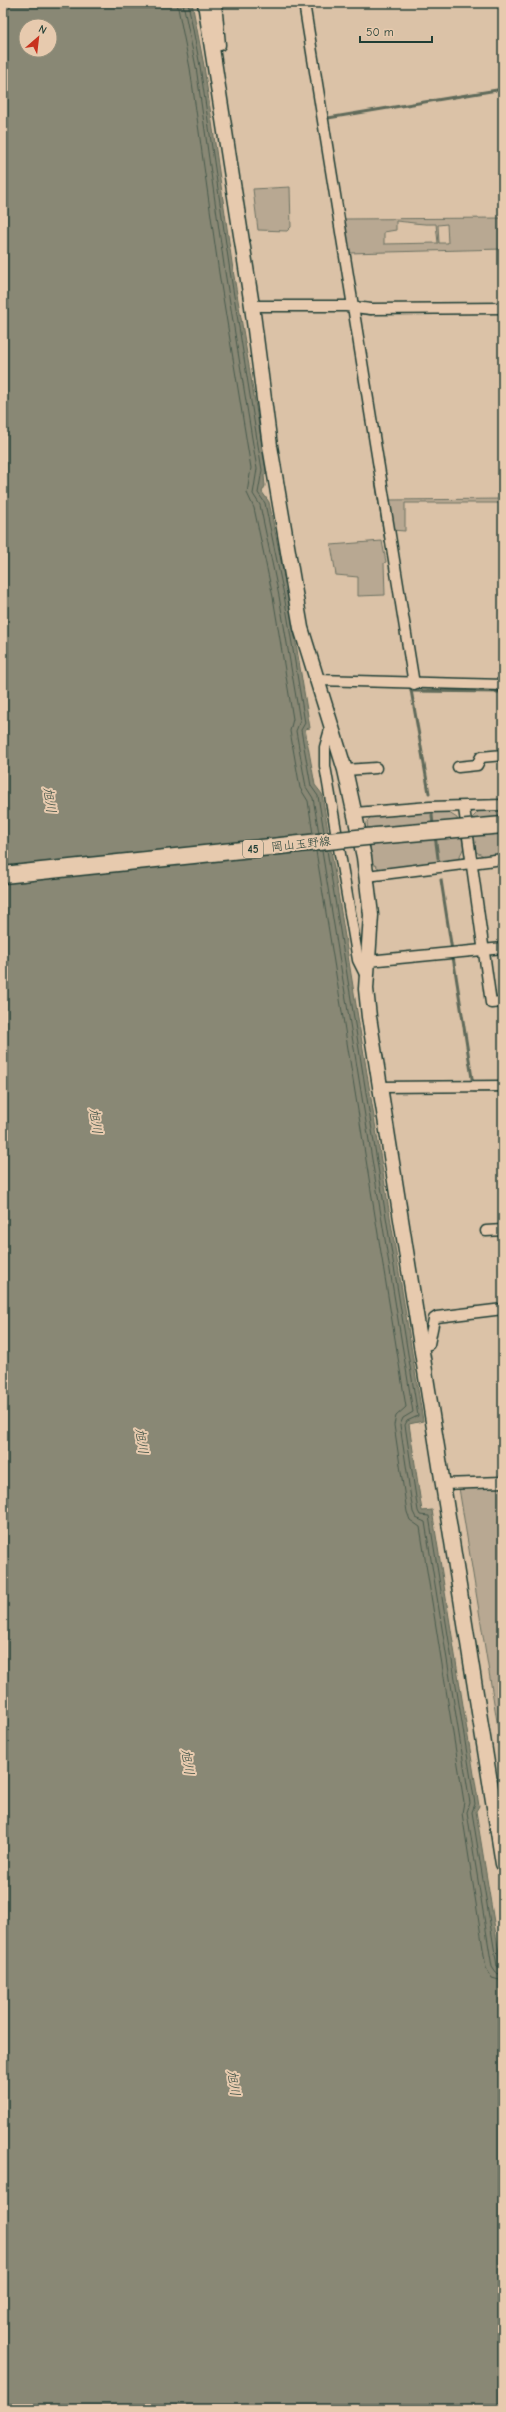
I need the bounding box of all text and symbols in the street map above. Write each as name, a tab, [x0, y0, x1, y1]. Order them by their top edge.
north arrow	[18, 18, 58, 58]
scale bar	[360, 18, 432, 44]
text: N	[36, 22, 49, 37]
text: 50 m	[366, 25, 394, 39]
water label: 旭川	[41, 786, 59, 814]
street label: 岡山玉野線	[270, 834, 332, 854]
road number: 45	[243, 840, 263, 858]
water label: 旭川	[87, 1107, 105, 1135]
water label: 旭川	[133, 1427, 151, 1455]
water label: 旭川	[179, 1748, 197, 1776]
water label: 旭川	[225, 2069, 243, 2097]

